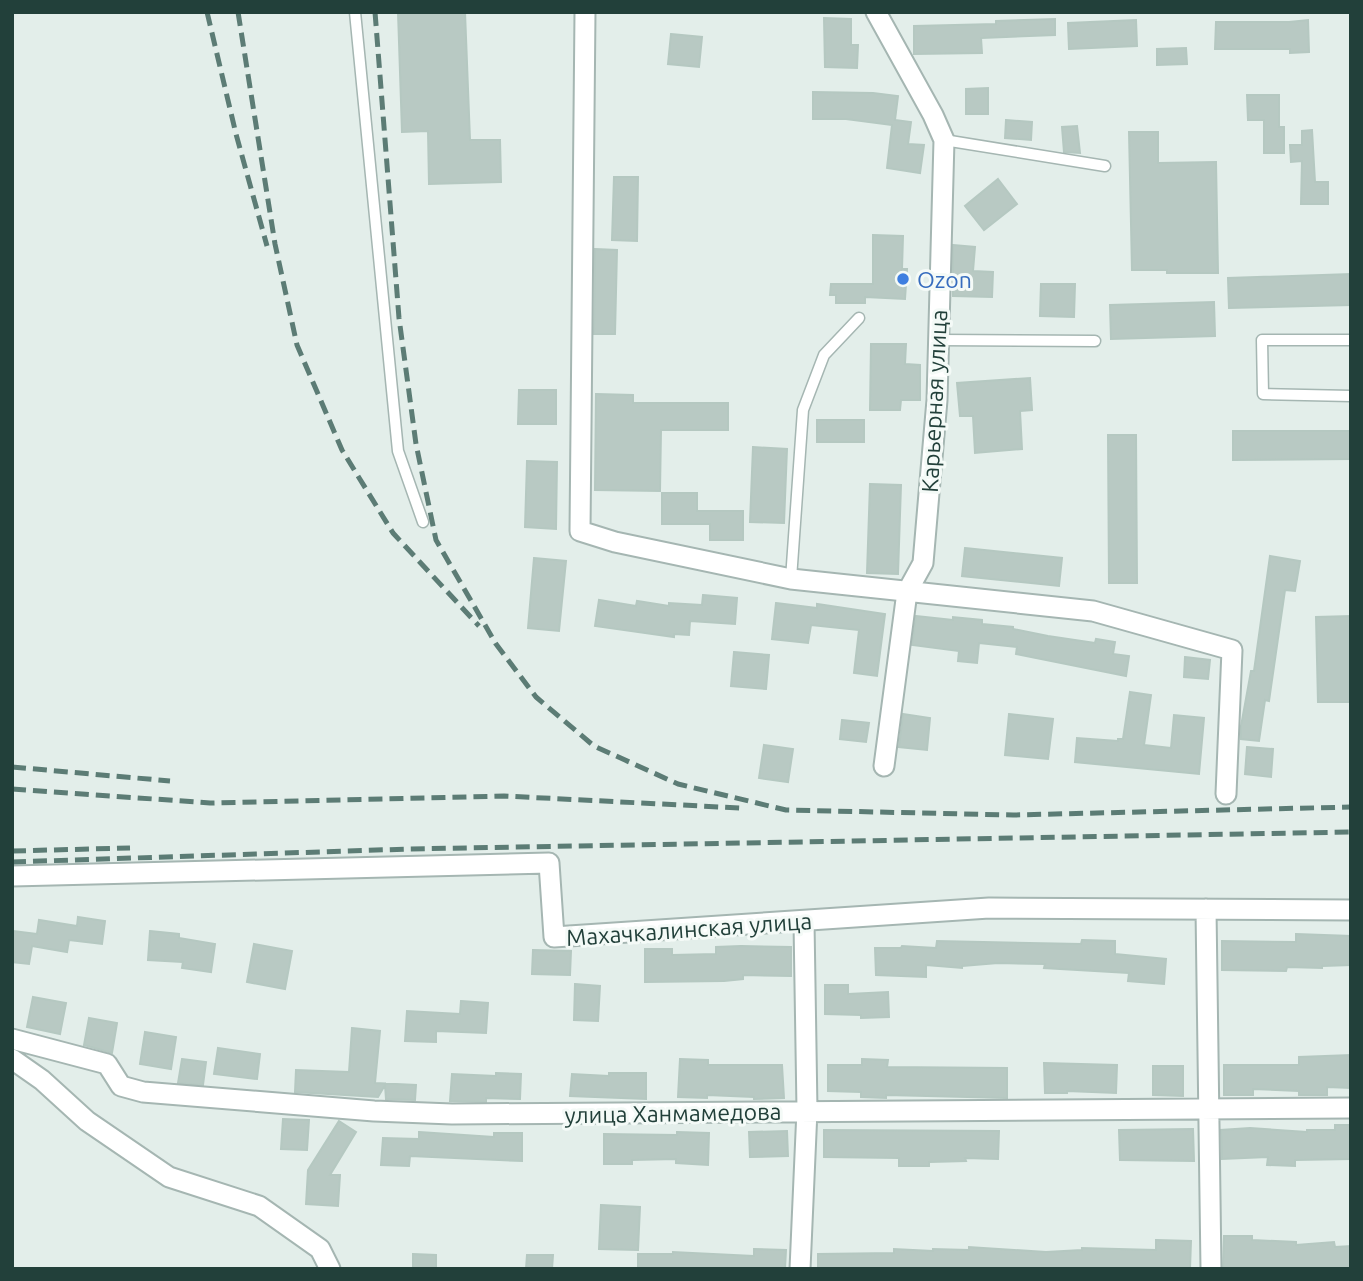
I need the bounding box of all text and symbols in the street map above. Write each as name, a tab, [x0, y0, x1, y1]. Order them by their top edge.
place label: Ozon	[917, 267, 972, 292]
marker: Ozon	[895, 271, 911, 287]
street label: Карьерная улица	[917, 309, 951, 493]
street label: Махачкалинская улица	[565, 908, 813, 950]
street label: улица Ханмамедова	[564, 1099, 782, 1127]

